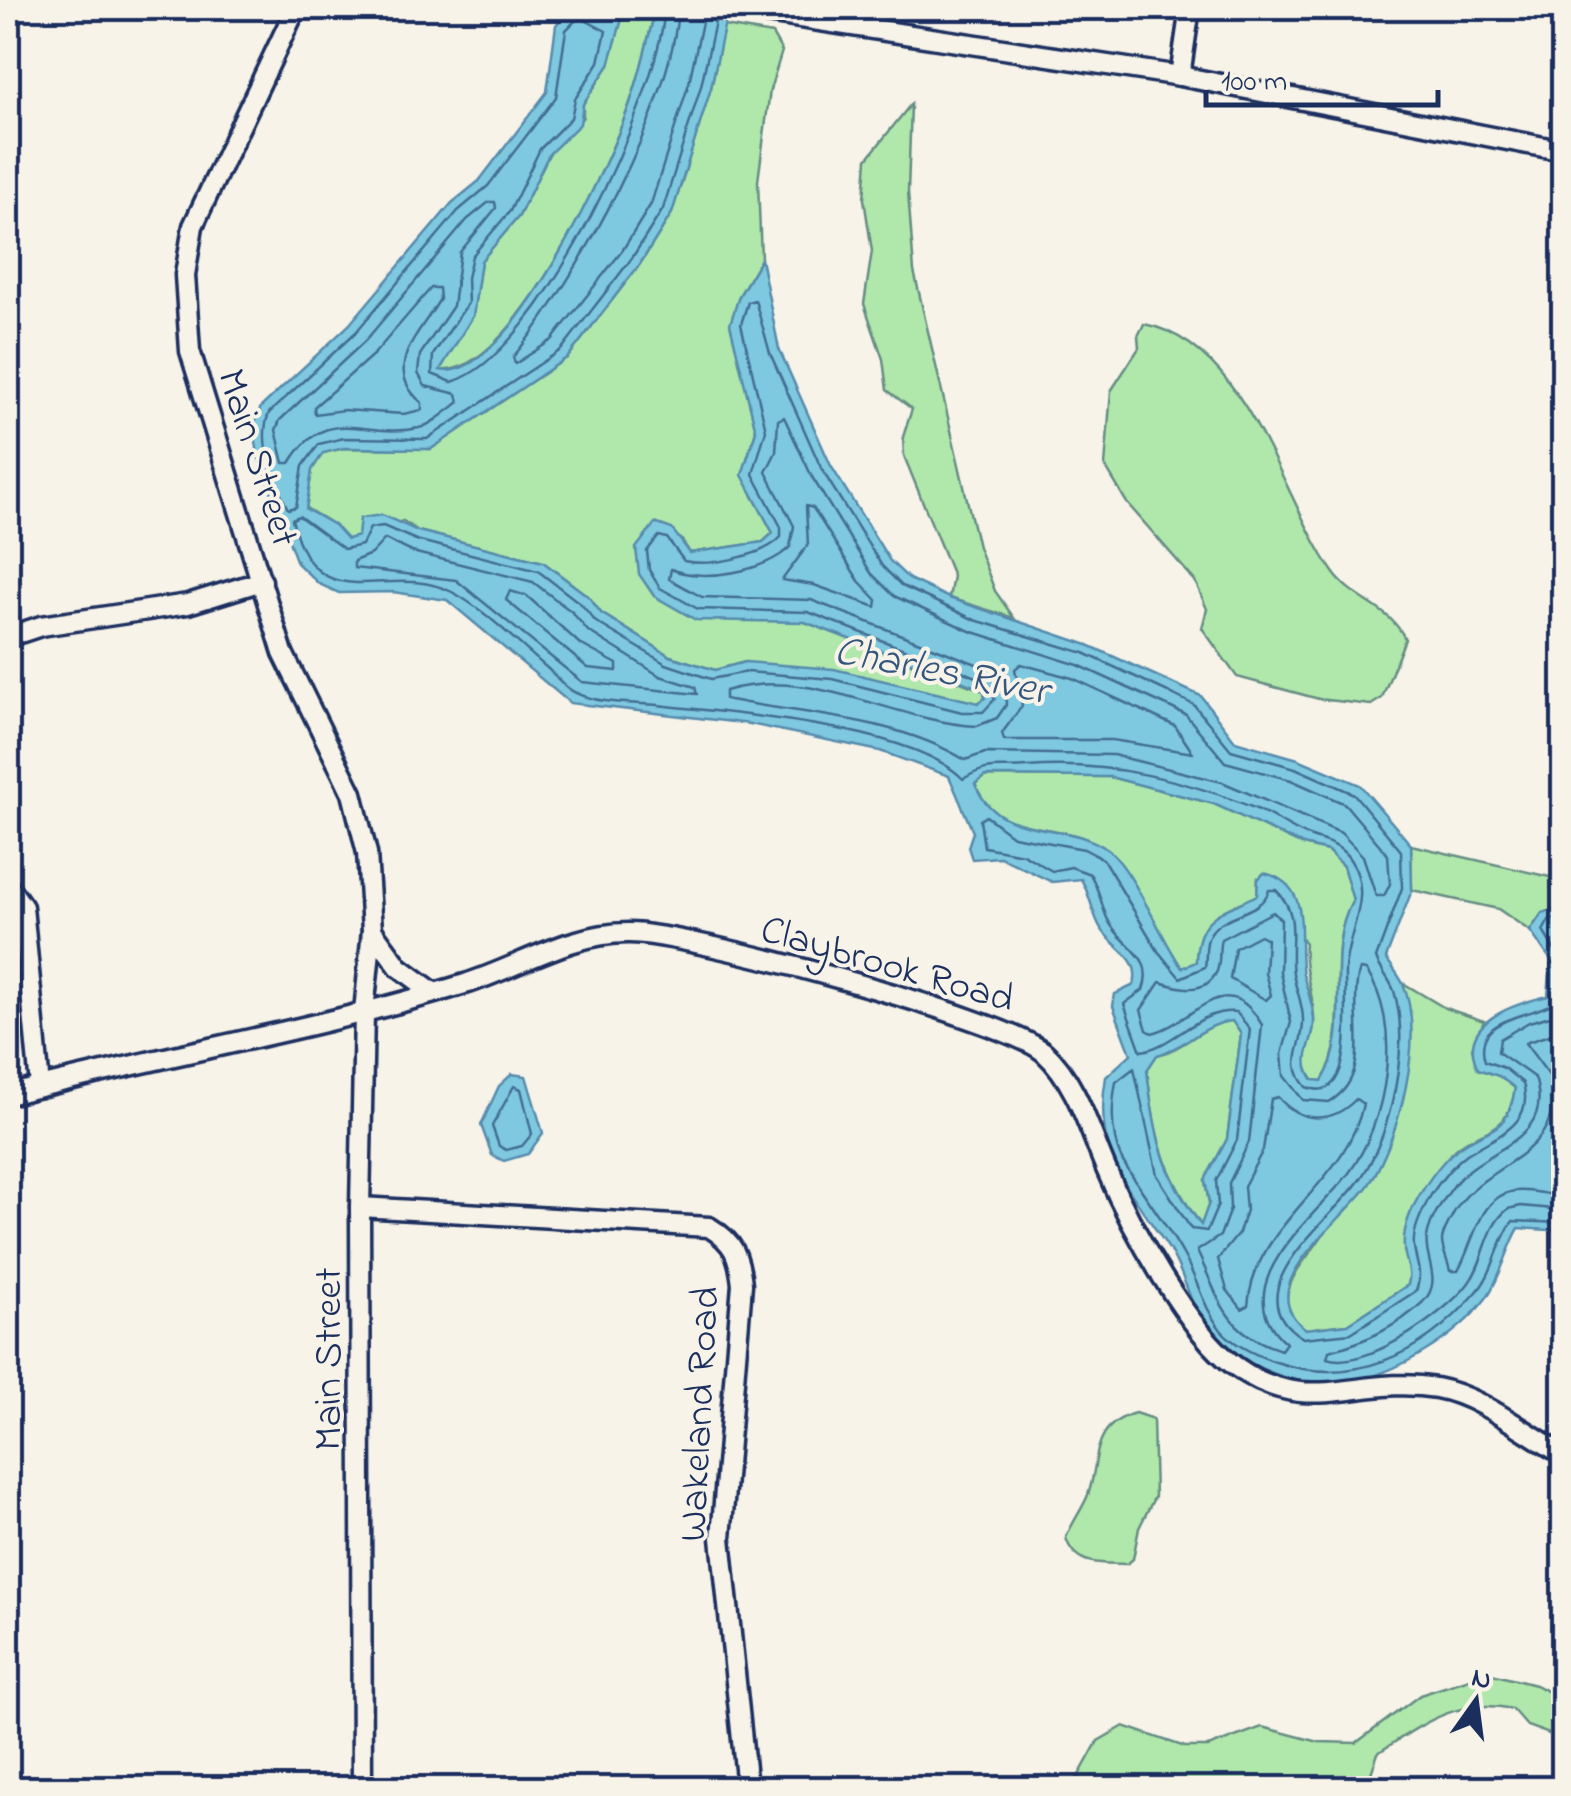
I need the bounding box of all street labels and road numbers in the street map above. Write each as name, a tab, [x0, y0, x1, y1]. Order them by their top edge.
street label: Main Street	[199, 362, 312, 555]
street label: Claybrook Road	[753, 902, 1020, 1031]
street label: Main Street	[301, 1267, 360, 1451]
street label: Wakeland Road	[665, 1285, 738, 1543]

